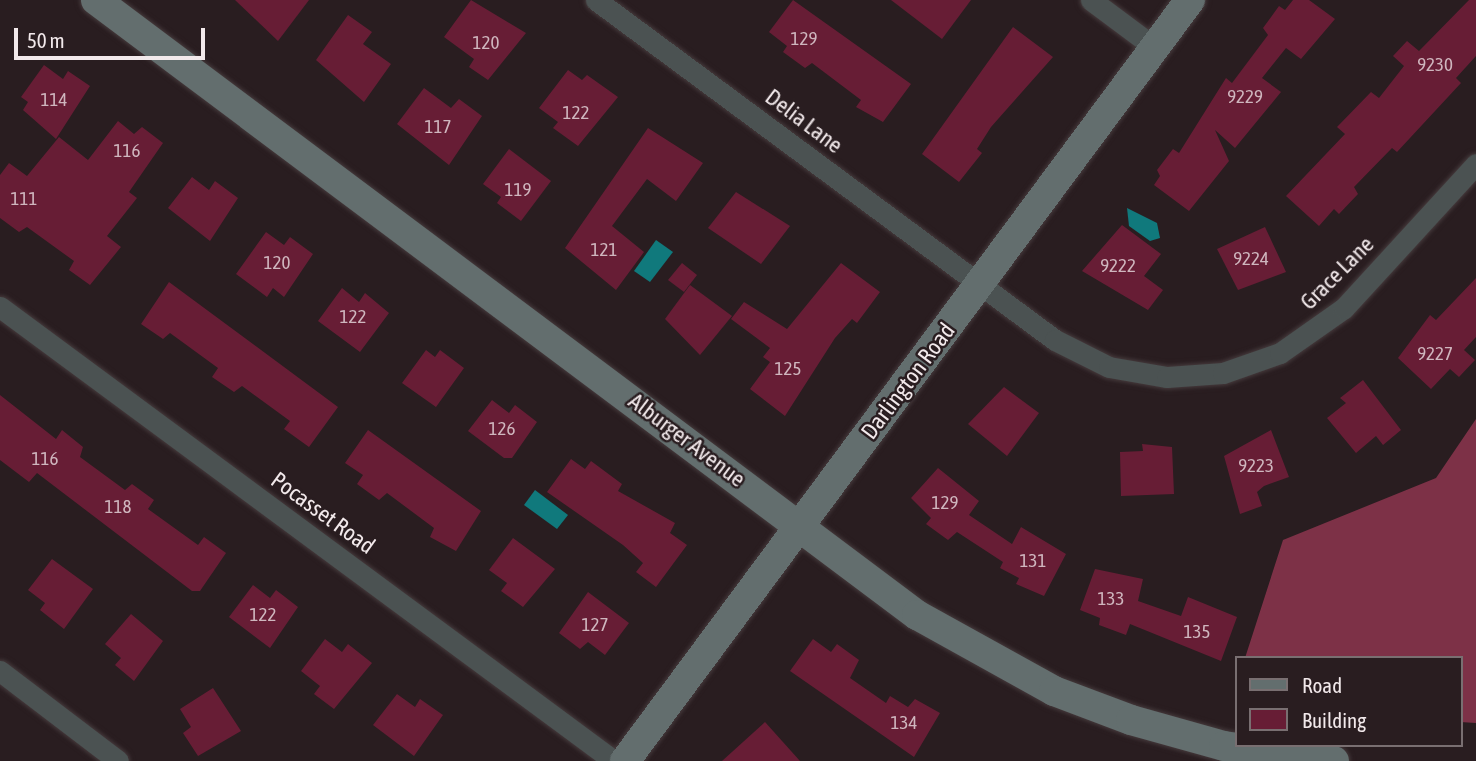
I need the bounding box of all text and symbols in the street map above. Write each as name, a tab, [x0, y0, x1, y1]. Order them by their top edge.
scale bar	[18, 14, 208, 58]
text: 50 m	[27, 28, 65, 52]
house number: 129	[791, 28, 817, 50]
house number: 120	[473, 32, 499, 54]
house number: 9230	[1417, 54, 1453, 76]
street label: Delia Lane	[760, 83, 848, 159]
house number: 9229	[1227, 86, 1263, 108]
house number: 114	[41, 89, 67, 111]
house number: 122	[563, 102, 589, 124]
house number: 117	[425, 116, 451, 138]
house number: 116	[114, 140, 140, 162]
house number: 119	[505, 179, 531, 201]
house number: 111	[11, 188, 37, 210]
street label: Grace Lane	[1295, 231, 1379, 315]
house number: 121	[591, 239, 617, 261]
house number: 9224	[1233, 248, 1269, 270]
house number: 120	[264, 252, 290, 274]
house number: 9222	[1100, 255, 1136, 277]
house number: 122	[340, 306, 366, 328]
street label: Darlington Road	[855, 318, 961, 444]
house number: 9227	[1417, 343, 1453, 365]
house number: 125	[775, 358, 801, 380]
street label: Alburger Avenue	[623, 387, 751, 493]
house number: 126	[489, 418, 515, 440]
house number: 116	[32, 448, 58, 470]
house number: 9223	[1238, 455, 1274, 477]
street label: Pocasset Road	[266, 466, 380, 560]
house number: 129	[932, 492, 958, 514]
house number: 118	[105, 496, 131, 518]
house number: 131	[1020, 550, 1046, 572]
house number: 133	[1098, 588, 1124, 610]
house number: 122	[250, 604, 276, 626]
house number: 127	[582, 614, 608, 636]
house number: 135	[1184, 621, 1210, 643]
legend	[1234, 656, 1462, 747]
text: Road	[1302, 673, 1342, 697]
text: Building	[1302, 708, 1366, 732]
house number: 134	[891, 712, 917, 734]

